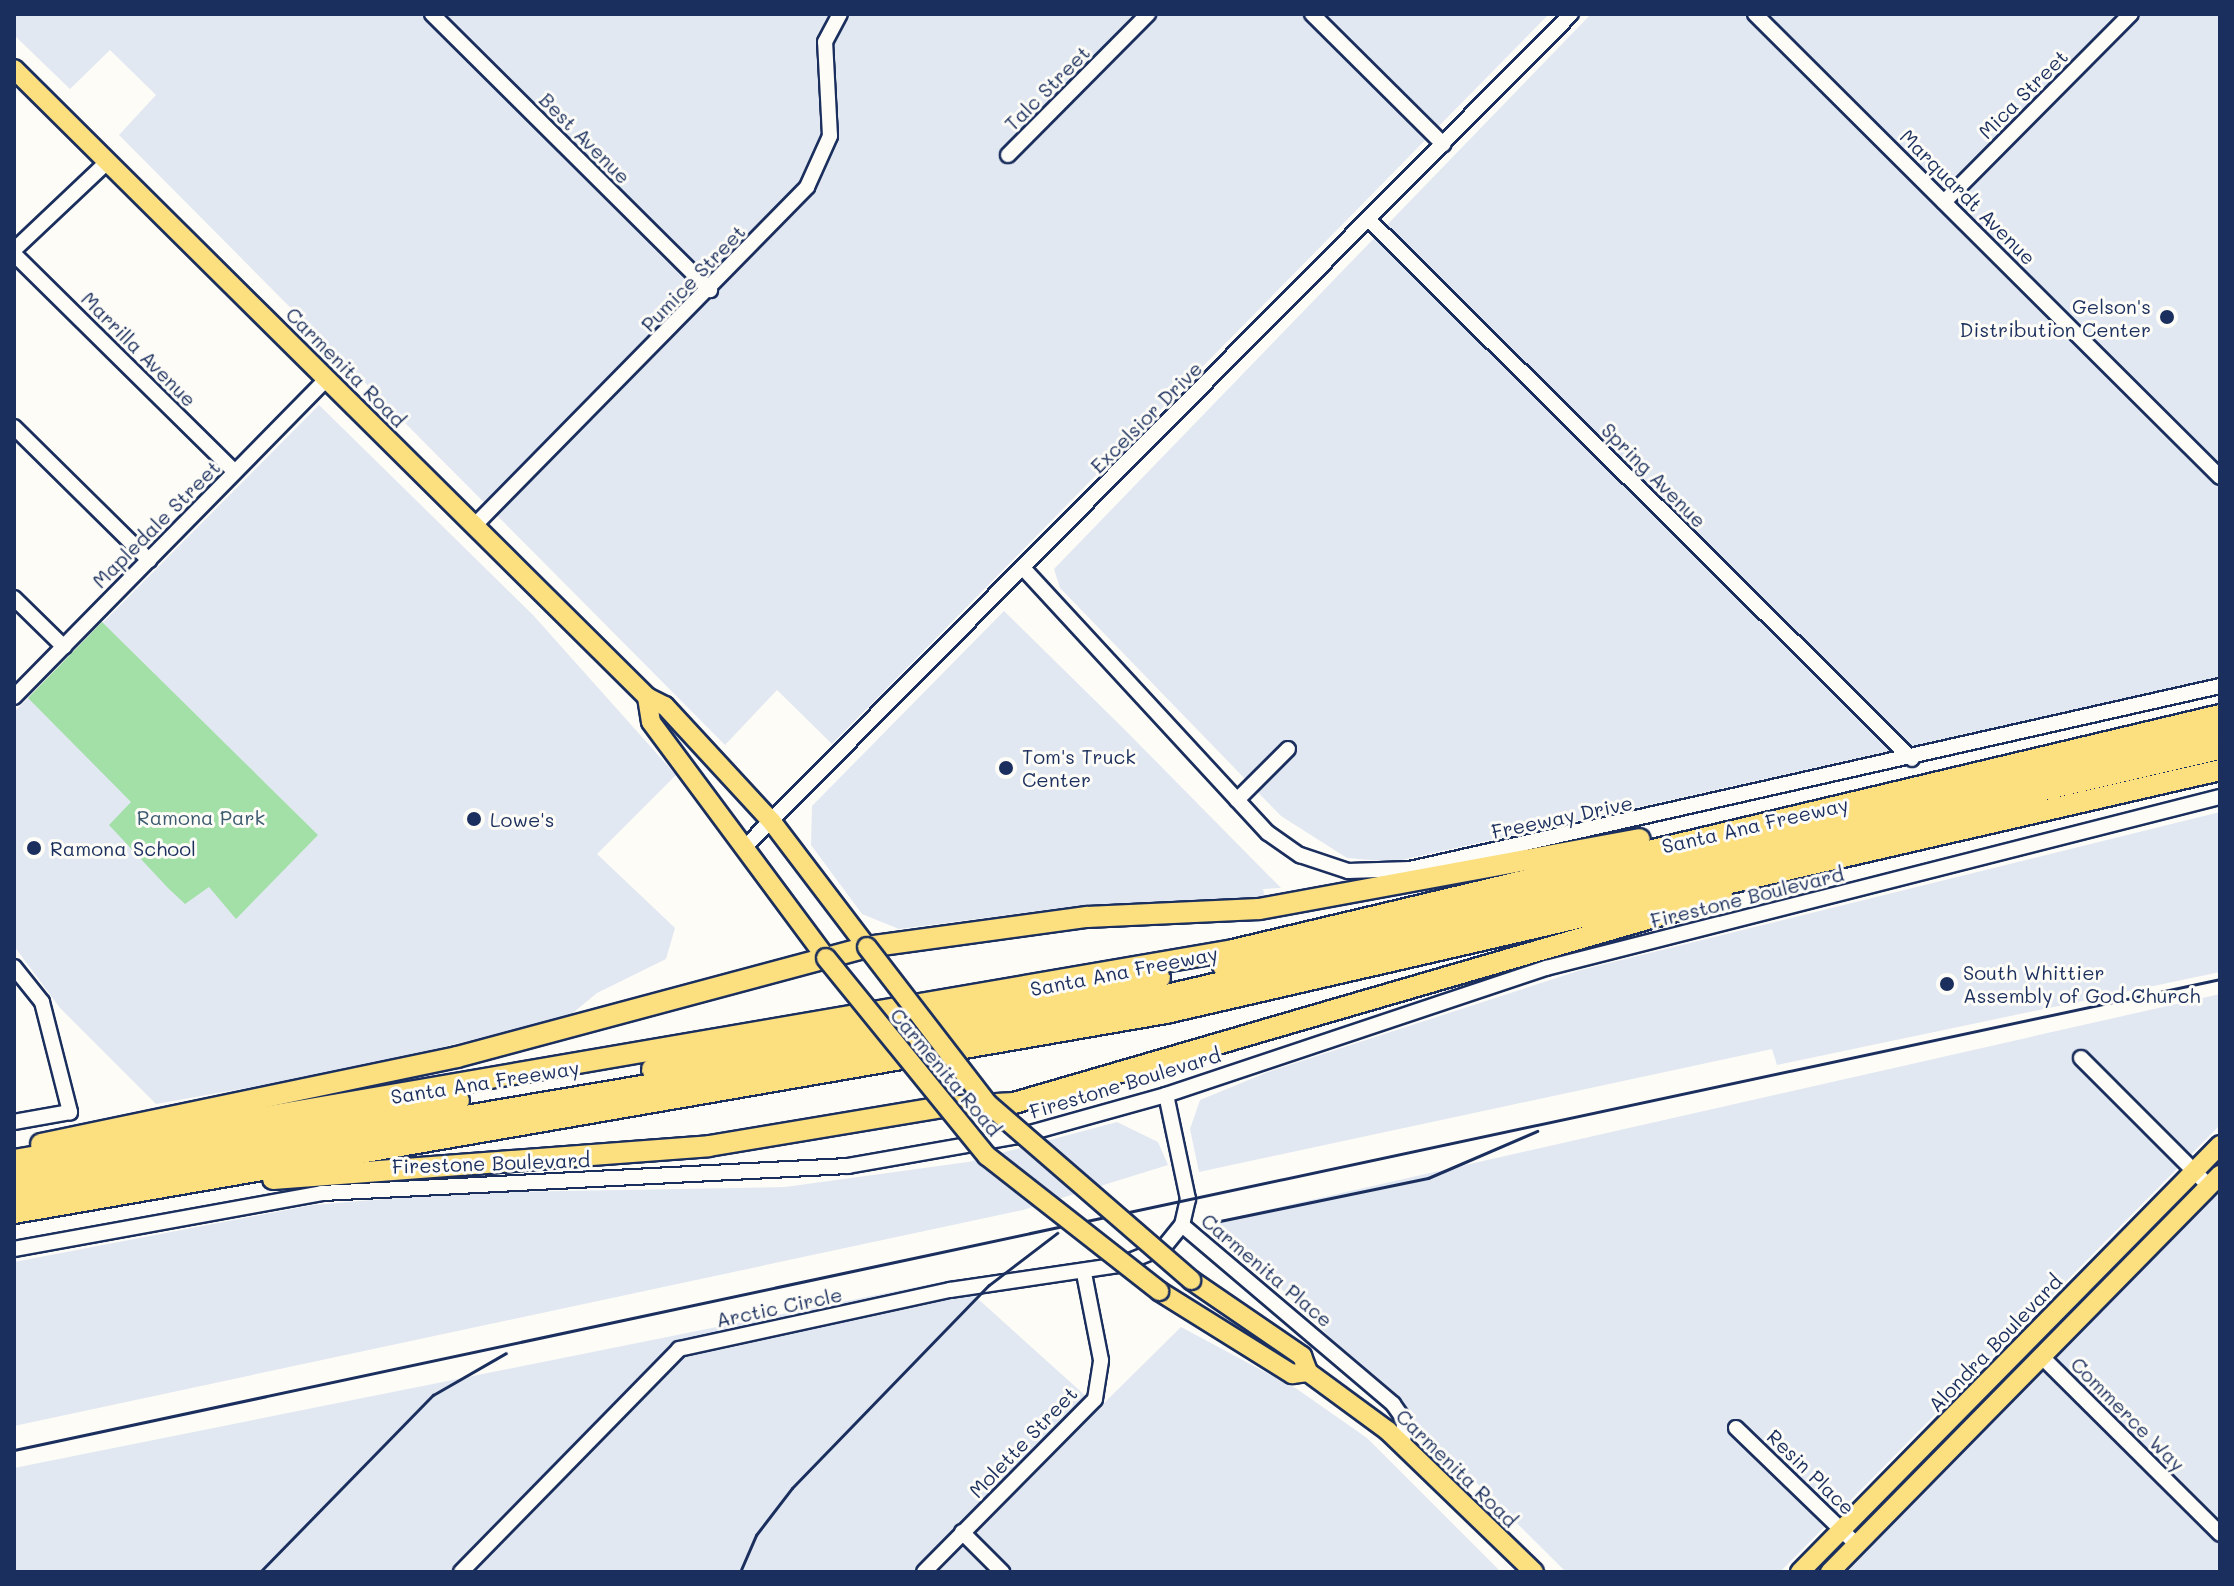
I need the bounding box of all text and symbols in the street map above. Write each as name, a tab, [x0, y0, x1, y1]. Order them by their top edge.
street label: Talc Street	[999, 40, 1095, 136]
street label: Mica Street	[1973, 44, 2073, 144]
street label: Best Avenue	[534, 87, 636, 189]
street label: Marquardt Avenue	[1895, 124, 2041, 270]
street label: Pumice Street	[636, 220, 750, 336]
street label: Marrilla Avenue	[77, 287, 201, 411]
place label: Gelson's Distribution Center	[1960, 294, 2151, 341]
street label: Carmenita Road	[281, 302, 411, 432]
marker: Gelson's Distribution Center	[2158, 308, 2176, 326]
street label: Excelsior Drive	[1085, 356, 1207, 478]
street label: Spring Avenue	[1597, 418, 1711, 532]
street label: Mapledale Street	[87, 455, 225, 593]
place label: Tom's Truck Center	[1022, 744, 1136, 791]
marker: Tom's Truck Center	[997, 759, 1015, 777]
street label: Freeway Drive	[1489, 790, 1635, 844]
street label: Santa Ana Freeway	[1659, 792, 1851, 858]
park label: Ramona Park	[137, 805, 265, 829]
place label: Lowe's	[490, 807, 554, 831]
marker: Lowe's	[465, 810, 483, 828]
place label: Ramona School	[50, 836, 196, 860]
marker: Ramona School	[25, 839, 43, 857]
street label: Firestone Boulevard	[1648, 861, 1846, 933]
street label: Santa Ana Freeway	[1028, 941, 1220, 1001]
place label: South Whittier Assembly of God Church	[1963, 960, 2201, 1007]
marker: South Whittier Assembly of God Church	[1938, 975, 1956, 993]
street label: Carmenita Road	[885, 1003, 1007, 1141]
street label: Firestone Boulevard	[1027, 1043, 1223, 1123]
street label: Santa Ana Freeway	[389, 1055, 581, 1109]
street label: Firestone Boulevard	[391, 1148, 591, 1178]
street label: Carmenita Place	[1197, 1208, 1337, 1332]
street label: Alondra Boulevard	[1923, 1269, 2067, 1417]
street label: Arctic Circle	[714, 1282, 844, 1332]
street label: Commerce Way	[2066, 1352, 2190, 1476]
street label: Molette Street	[964, 1381, 1082, 1503]
street label: Carmenita Road	[1391, 1404, 1523, 1532]
street label: Resin Place	[1762, 1424, 1860, 1520]

